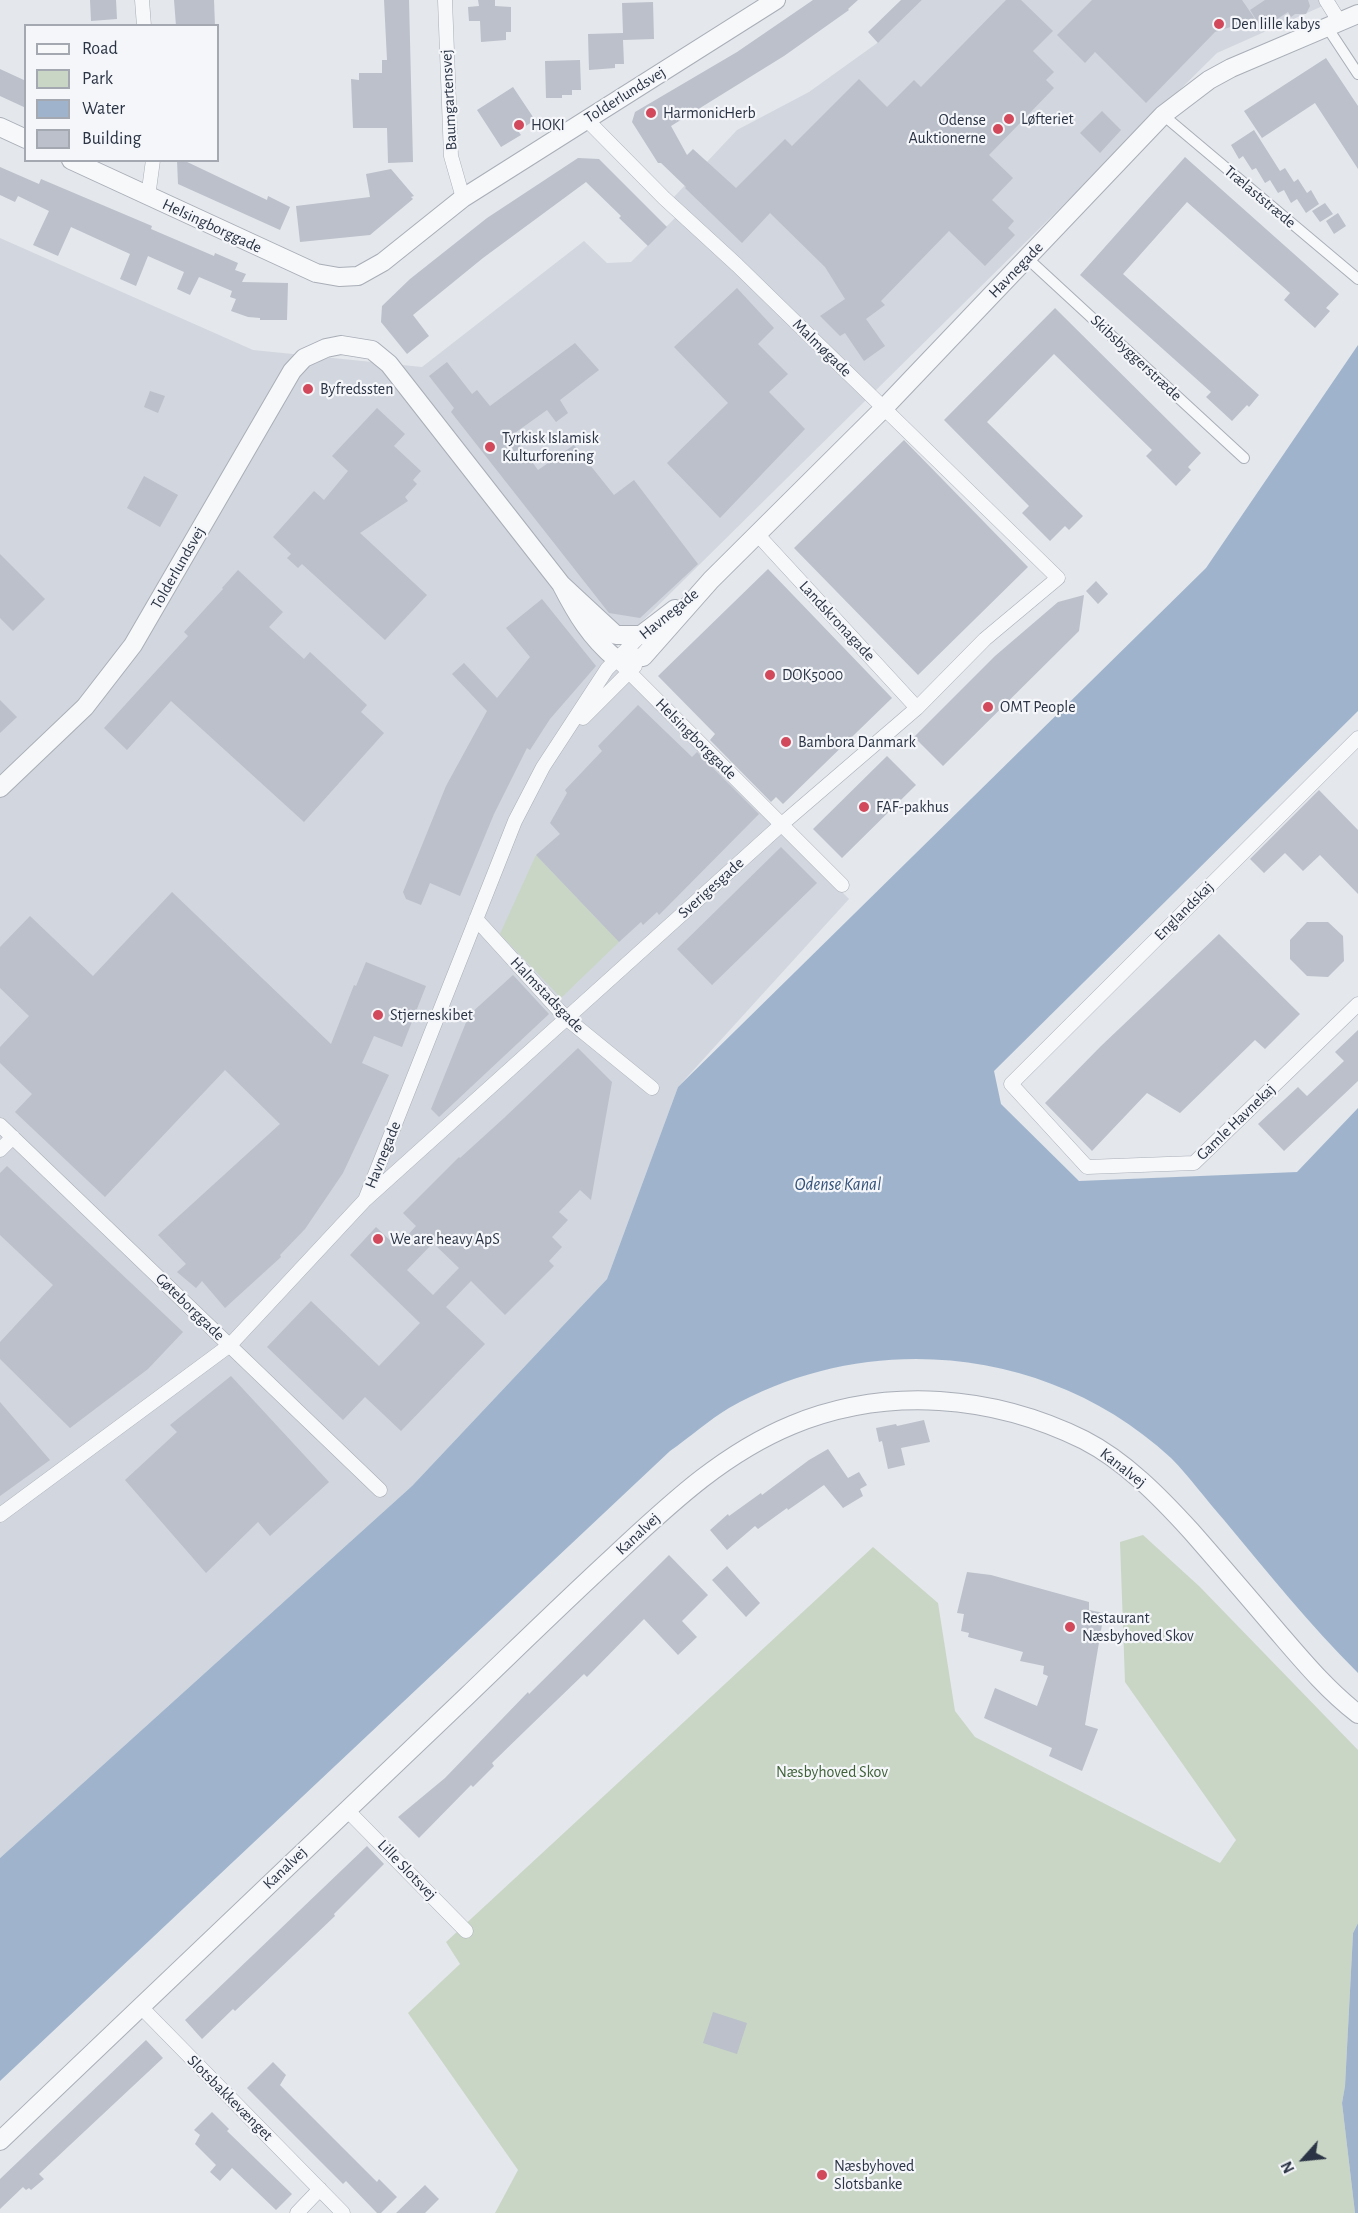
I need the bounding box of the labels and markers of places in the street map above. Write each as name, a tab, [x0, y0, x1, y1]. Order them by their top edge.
place label: Den lille kabys	[1231, 14, 1320, 34]
marker: Den lille kabys	[1212, 17, 1226, 31]
place label: HarmonicHerb	[663, 103, 756, 123]
marker: HarmonicHerb	[644, 106, 658, 120]
place label: Løfteriet	[1021, 109, 1074, 129]
place label: Odense Auktionerne	[909, 110, 986, 148]
marker: Løfteriet	[1002, 112, 1016, 126]
place label: HOKI	[531, 115, 565, 135]
marker: HOKI	[512, 118, 526, 132]
marker: Odense Auktionerne	[991, 122, 1005, 136]
place label: Byfredssten	[320, 379, 393, 399]
marker: Byfredssten	[301, 382, 315, 396]
place label: Tyrkisk Islamisk Kulturforening	[502, 428, 599, 466]
marker: Tyrkisk Islamisk Kulturforening	[483, 440, 497, 454]
place label: DOK5000	[782, 665, 843, 685]
marker: DOK5000	[763, 668, 777, 682]
place label: OMT People	[1000, 697, 1076, 717]
marker: OMT People	[981, 700, 995, 714]
place label: Bambora Danmark	[798, 732, 916, 752]
marker: Bambora Danmark	[779, 735, 793, 749]
place label: FAF-pakhus	[876, 797, 949, 817]
marker: FAF-pakhus	[857, 800, 871, 814]
place label: Stjerneskibet	[390, 1005, 473, 1025]
marker: Stjerneskibet	[371, 1008, 385, 1022]
place label: We are heavy ApS	[390, 1229, 500, 1249]
marker: We are heavy ApS	[371, 1232, 385, 1246]
place label: Restaurant Næsbyhoved Skov	[1082, 1608, 1194, 1646]
marker: Restaurant Næsbyhoved Skov	[1063, 1620, 1077, 1634]
place label: Næsbyhoved Slotsbanke	[834, 2156, 914, 2194]
marker: Næsbyhoved Slotsbanke	[815, 2168, 829, 2182]

